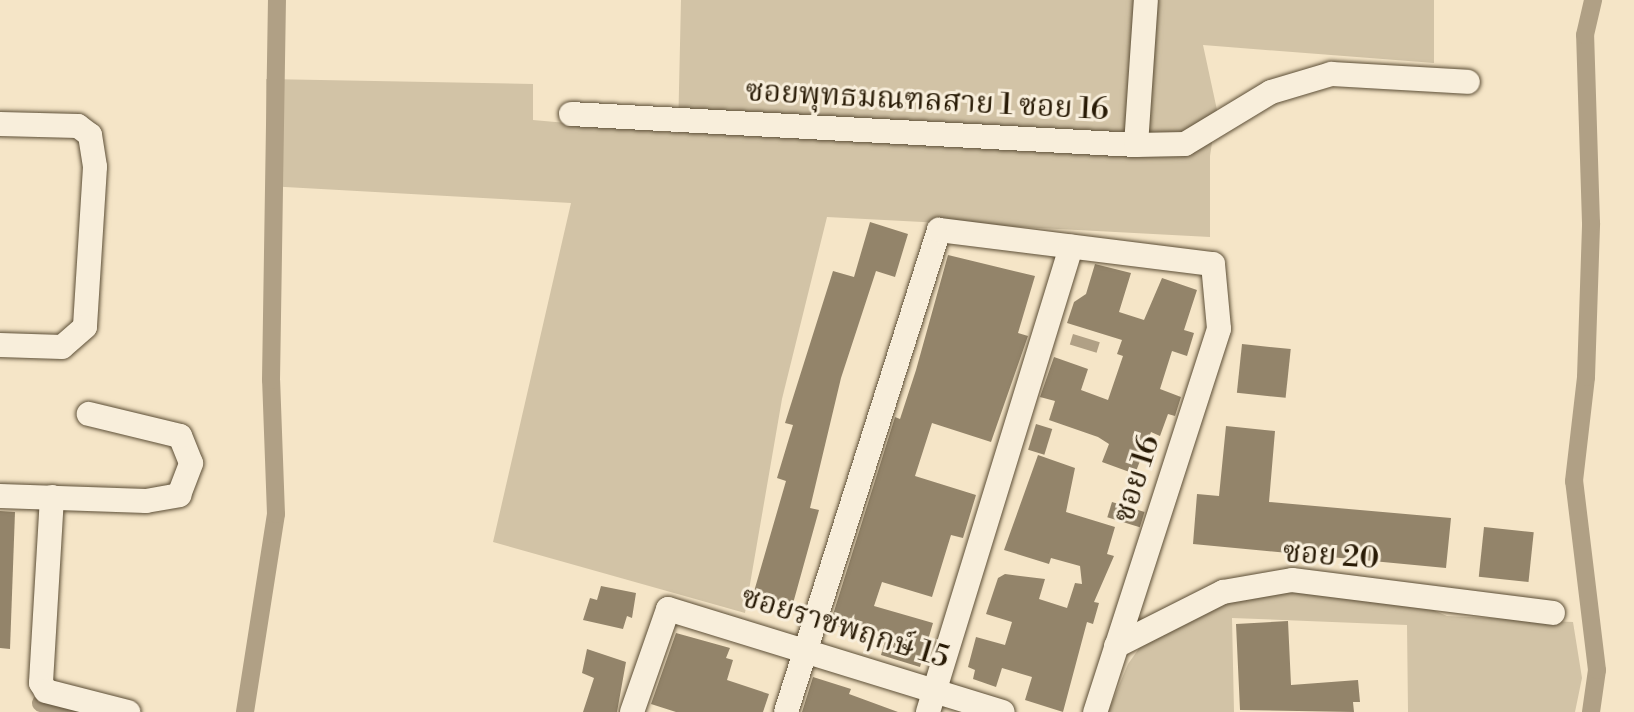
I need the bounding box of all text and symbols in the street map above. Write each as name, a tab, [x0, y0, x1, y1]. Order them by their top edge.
street label: ซอยพุทธมณฑลสาย 1 ซอย 16	[744, 74, 1110, 128]
street label: ซอย 16	[1106, 431, 1168, 527]
street label: ซอย 20	[1281, 535, 1381, 577]
street label: ซอยราชพฤกษ์ 15	[737, 579, 953, 677]

